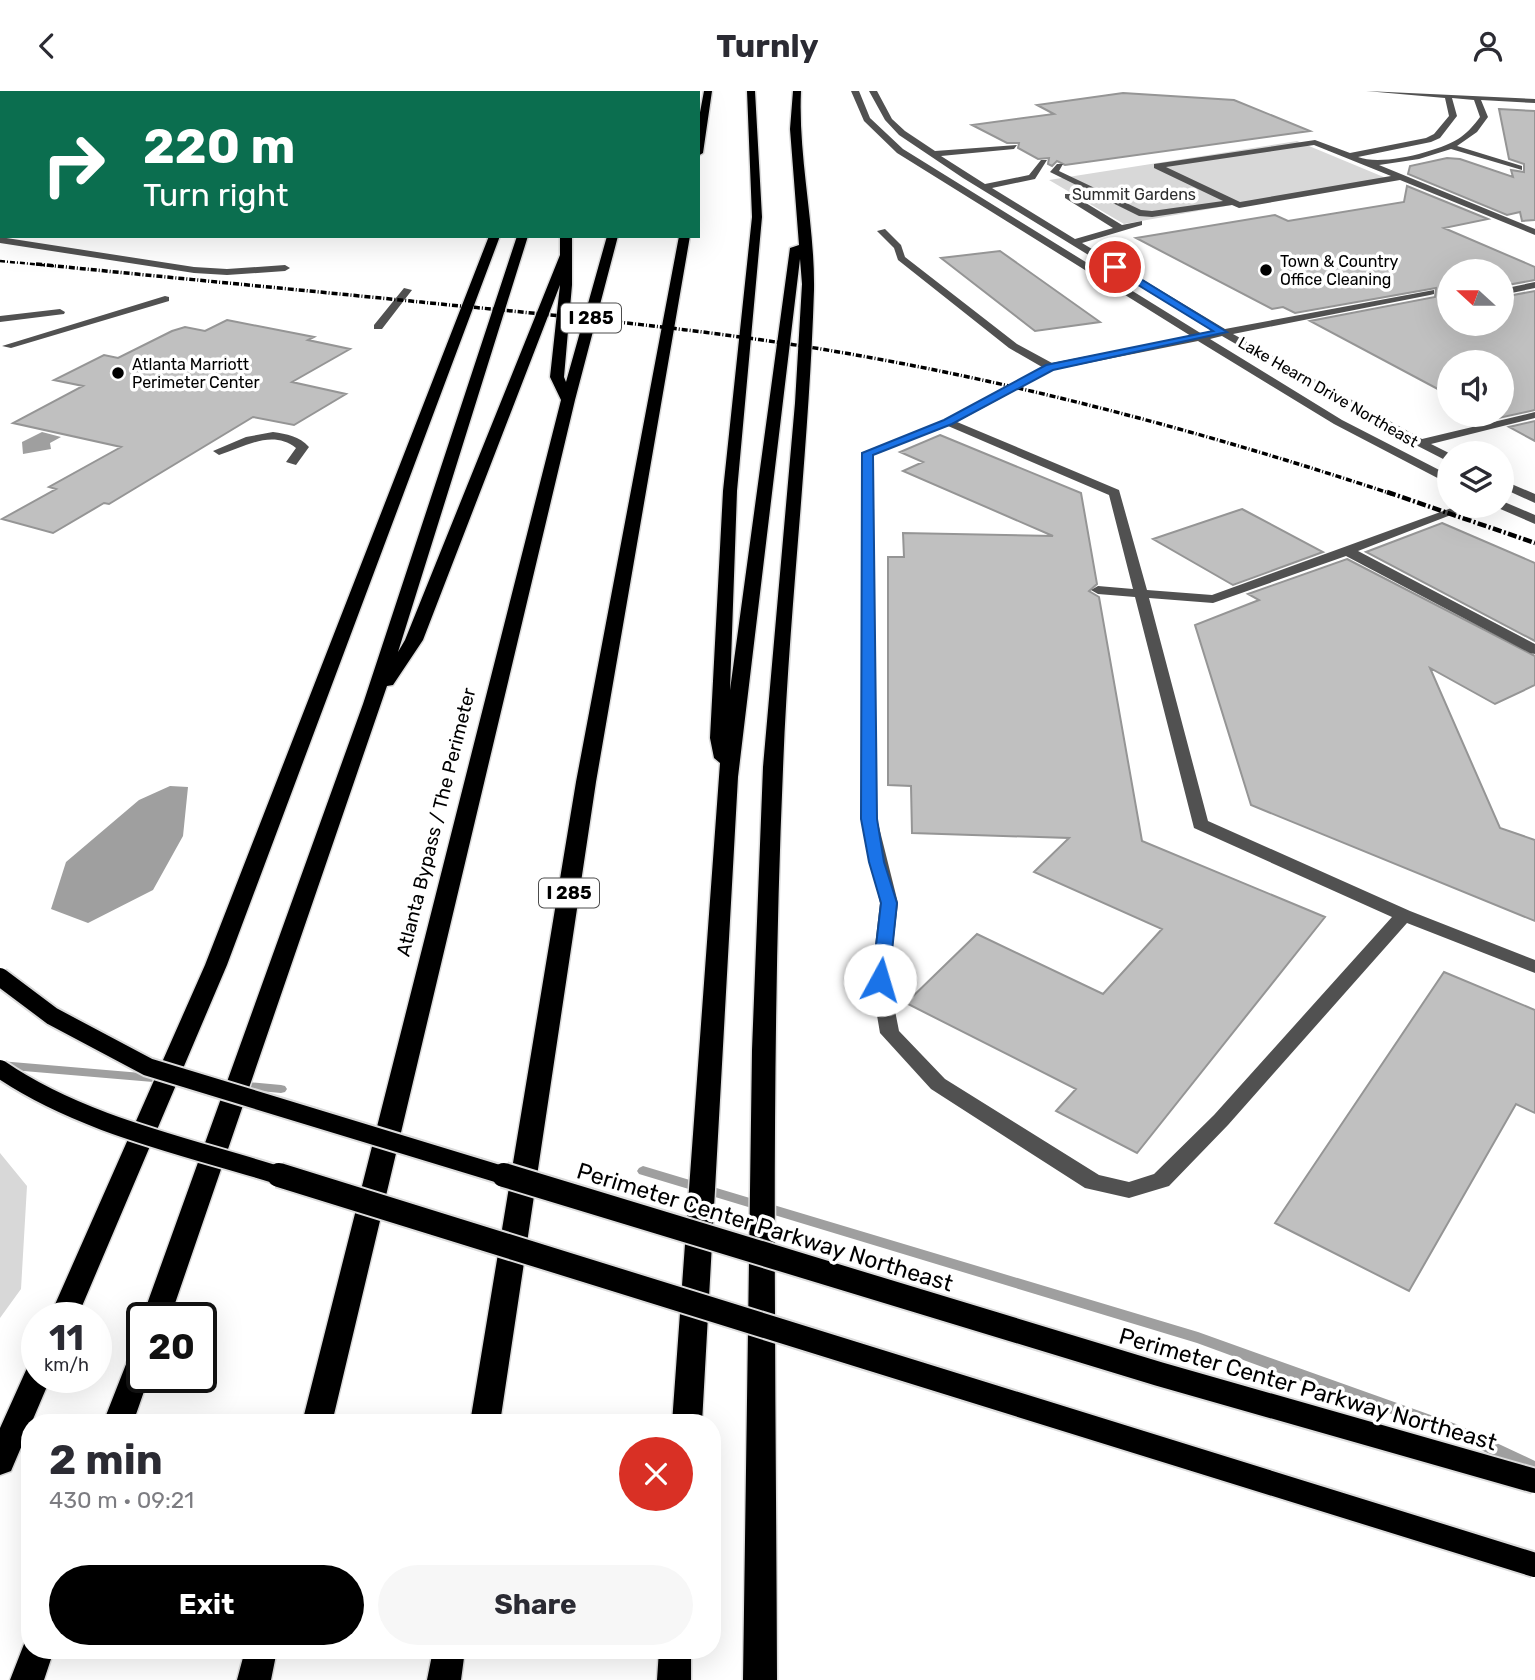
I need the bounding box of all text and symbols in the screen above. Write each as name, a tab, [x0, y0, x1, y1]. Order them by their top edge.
icon: back	[28, 27, 66, 65]
text: Turnly	[716, 27, 819, 65]
icon: person	[1469, 27, 1507, 65]
text: 220 m	[143, 117, 295, 175]
icon: right	[28, 119, 119, 210]
text: Turn right	[143, 176, 288, 214]
park label: Summit Gardens	[1072, 185, 1196, 204]
pin	[1085, 237, 1145, 297]
icon: arrive	[1096, 248, 1134, 286]
place label: Town & Country Office Cleaning	[1280, 252, 1399, 289]
north arrow	[1437, 259, 1514, 336]
map controls	[1437, 259, 1514, 518]
marker: Town & Country Office Cleaning	[1258, 262, 1274, 278]
road number: I 285	[561, 303, 621, 333]
street label: Lake Hearn Drive Northeast	[1235, 333, 1421, 451]
button: sound	[1437, 350, 1514, 427]
place label: Atlanta Marriott Perimeter Center	[132, 355, 260, 392]
marker: Atlanta Marriott Perimeter Center	[110, 365, 126, 381]
button: layers	[1437, 441, 1514, 518]
street label: Atlanta Bypass / The Perimeter	[391, 685, 481, 959]
road number: I 285	[539, 879, 599, 907]
position arrow	[843, 943, 917, 1017]
street label: Perimeter Center Parkway Northeast	[574, 1156, 956, 1298]
speed limit sign: 20	[126, 1302, 217, 1393]
text: 11	[49, 1317, 84, 1359]
street label: Perimeter Center Parkway Northeast	[1116, 1322, 1500, 1456]
text: km/h	[44, 1354, 89, 1376]
text: 2 min	[49, 1435, 163, 1485]
button: close	[619, 1437, 693, 1511]
text: 430 m · 09:21	[49, 1486, 194, 1514]
button: Exit	[49, 1565, 364, 1645]
button: Share	[378, 1565, 693, 1645]

